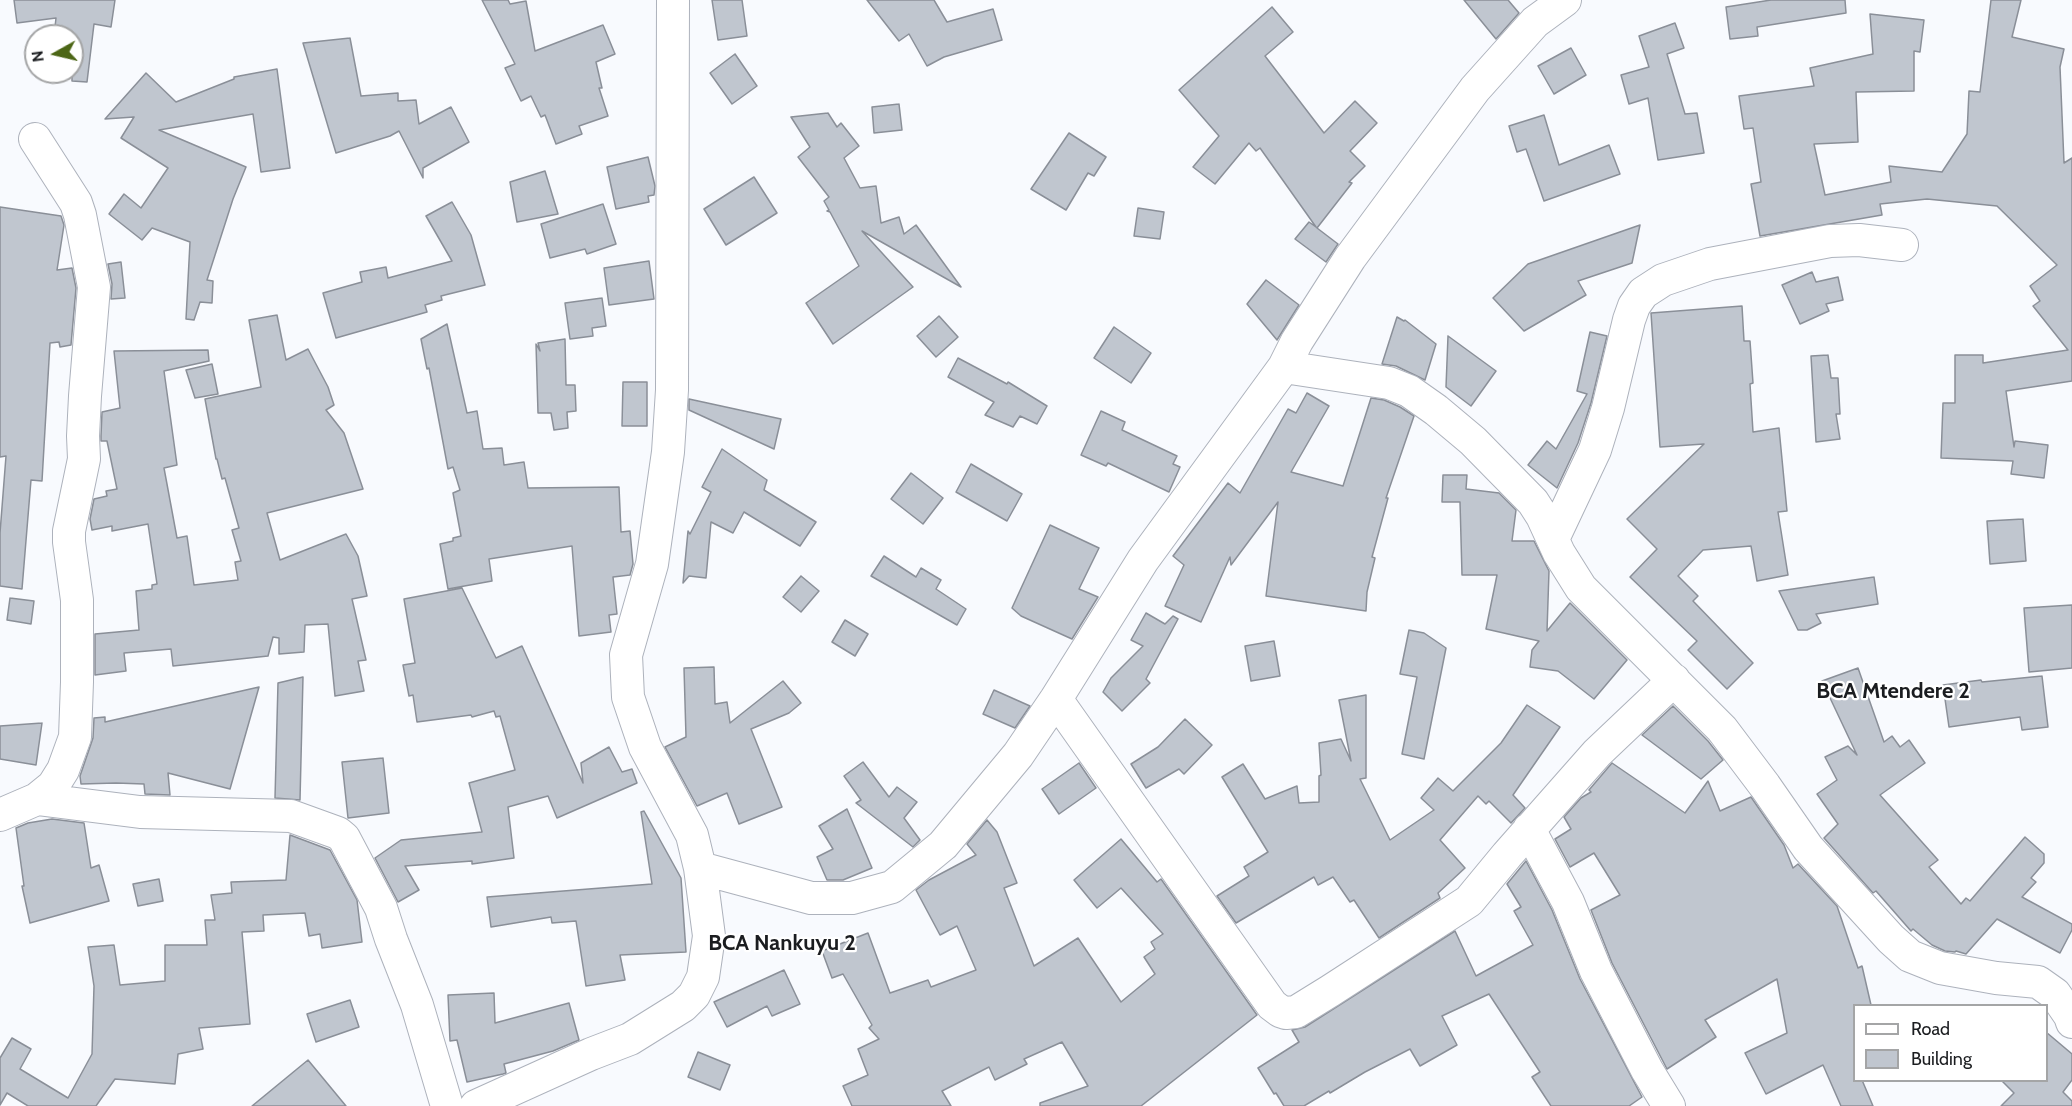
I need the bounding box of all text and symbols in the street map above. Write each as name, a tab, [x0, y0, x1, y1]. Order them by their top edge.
north arrow	[24, 24, 84, 84]
text: N	[27, 49, 48, 63]
district label: BCA Mtendere 2	[1816, 679, 1970, 705]
district label: BCA Nankuyu 2	[708, 931, 856, 957]
legend	[1853, 1004, 2048, 1082]
text: Road	[1911, 1018, 1950, 1040]
text: Building	[1911, 1048, 1972, 1070]

